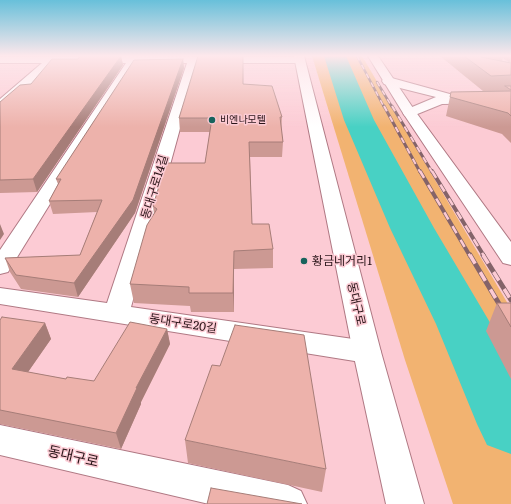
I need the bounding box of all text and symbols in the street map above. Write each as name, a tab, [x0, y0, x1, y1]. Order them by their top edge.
place label: 비엔나모텔	[220, 114, 266, 126]
marker: 비엔나모텔	[207, 115, 217, 125]
street label: 동대구로14길	[138, 153, 172, 221]
place label: 황금네거리1	[312, 254, 372, 268]
marker: 황금네거리1	[299, 256, 309, 266]
street label: 동대구로	[344, 281, 368, 327]
street label: 동대구로20길	[148, 312, 218, 336]
street label: 동대구로	[46, 443, 100, 471]

